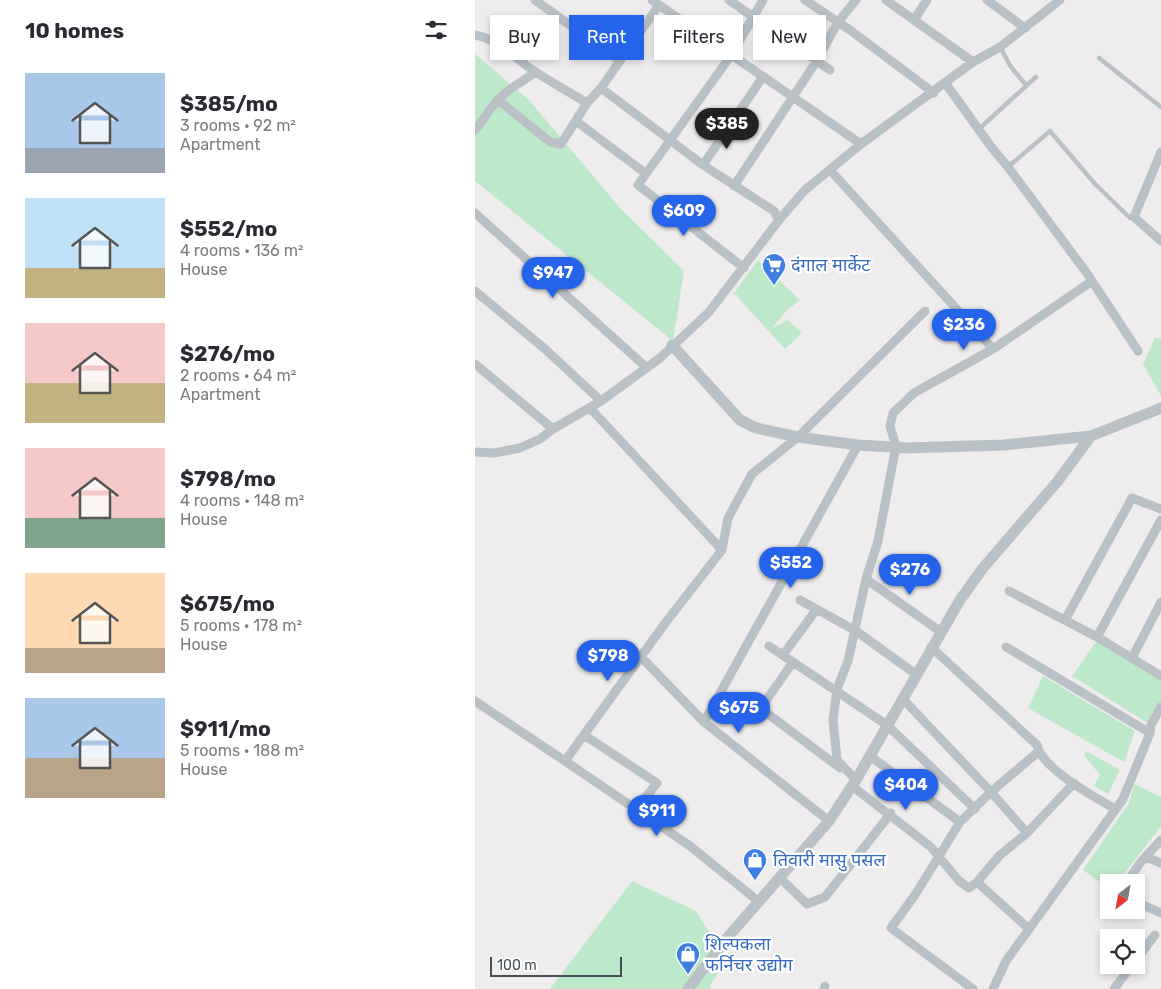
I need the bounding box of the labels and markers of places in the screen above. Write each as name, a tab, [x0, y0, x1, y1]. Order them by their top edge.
pin: $385	[697, 108, 757, 150]
pin: $609	[654, 194, 714, 237]
supermarket icon: दंगाल मार्केट	[761, 252, 787, 286]
place label: दंगाल मार्केट	[791, 254, 871, 276]
pin: $947	[523, 256, 583, 299]
pin: $236	[934, 308, 994, 351]
pin: $552	[761, 546, 821, 589]
pin: $276	[880, 554, 940, 596]
pin: $798	[578, 640, 638, 682]
pin: $675	[709, 692, 769, 734]
pin: $404	[876, 768, 936, 811]
pin: $911	[627, 794, 687, 837]
shop icon: तिवारी मासु पसल	[742, 847, 768, 881]
place label: तिवारी मासु पसल	[773, 849, 886, 872]
place label: शिल्पकला फर्निचर उद्योग	[705, 933, 794, 976]
shop icon: शिल्पकला फर्निचर उद्योग	[675, 941, 701, 975]

